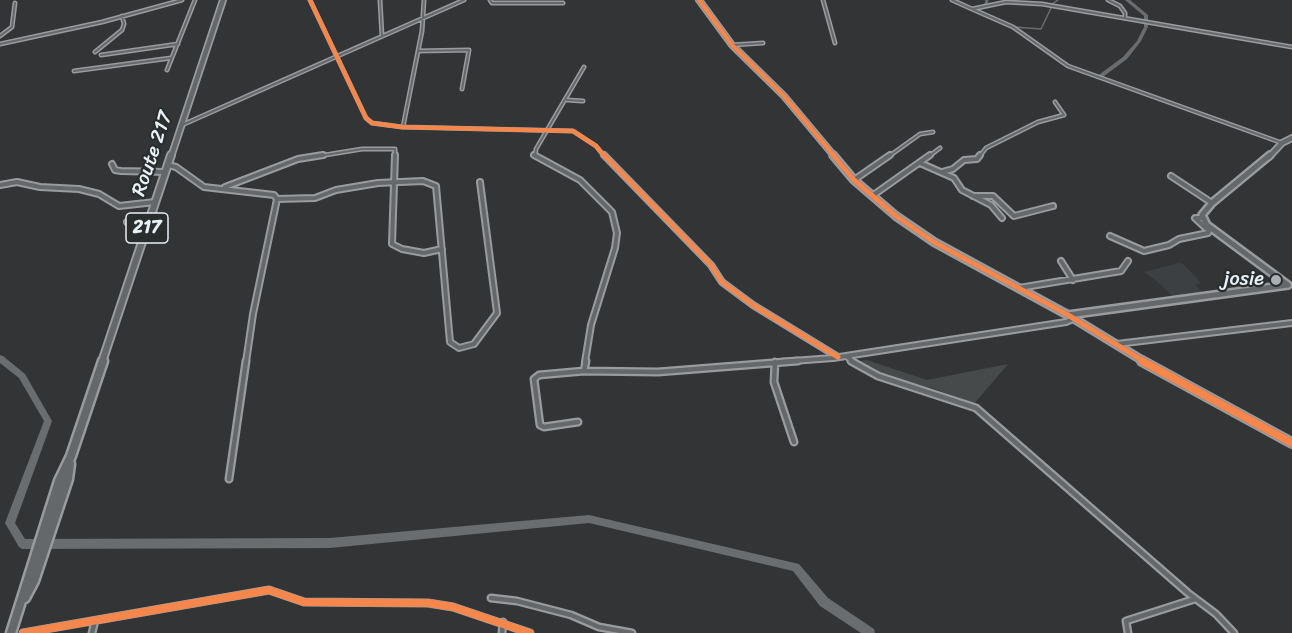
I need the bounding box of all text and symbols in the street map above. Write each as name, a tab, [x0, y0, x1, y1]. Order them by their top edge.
street label: Route 217	[127, 108, 179, 200]
road number: 217	[126, 213, 168, 243]
place label: josie	[1223, 268, 1264, 292]
marker: josie	[1269, 273, 1283, 287]

